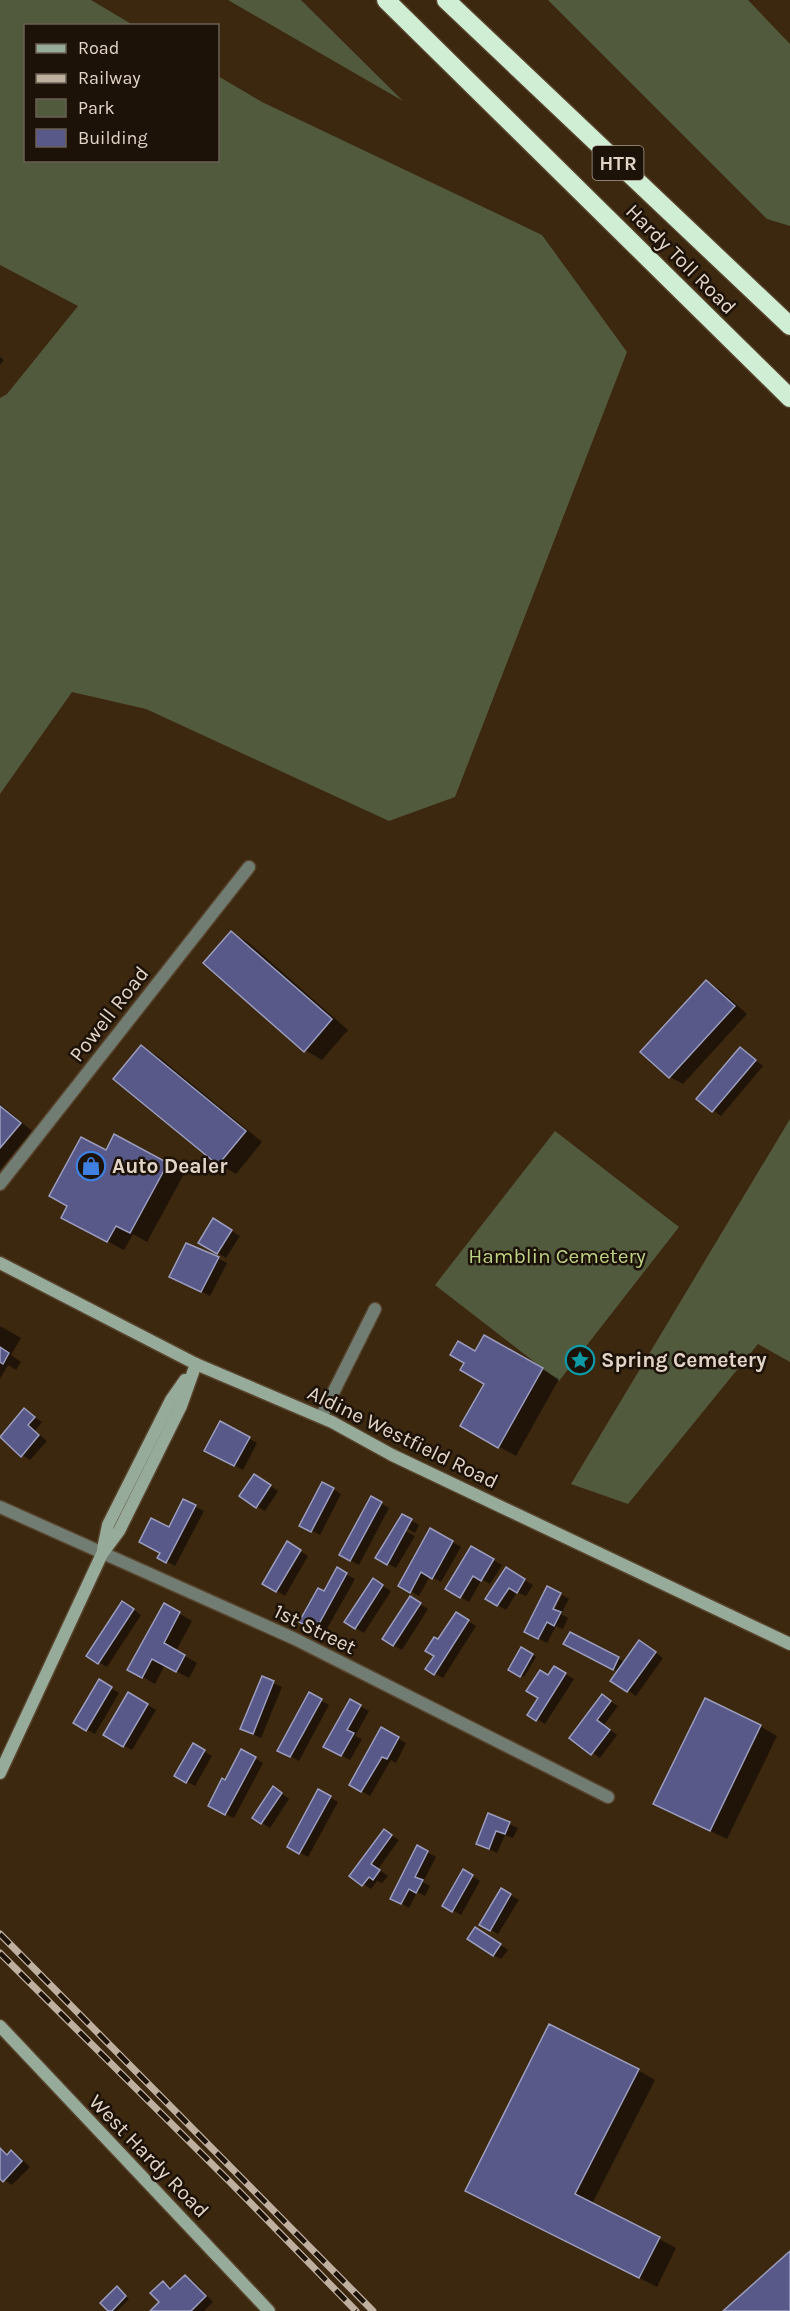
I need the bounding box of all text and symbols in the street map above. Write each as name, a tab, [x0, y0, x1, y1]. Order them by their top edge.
legend	[24, 24, 219, 162]
text: Road	[78, 37, 119, 59]
text: Railway	[78, 67, 141, 89]
text: Park	[78, 97, 115, 119]
text: Building	[78, 127, 148, 149]
road number: HTR	[592, 146, 644, 180]
street label: Hardy Toll Road	[621, 199, 741, 319]
street label: Powell Road	[64, 962, 154, 1066]
shop icon: Auto Dealer	[75, 1150, 107, 1182]
place label: Auto Dealer	[112, 1154, 228, 1178]
park label: Hamblin Cemetery	[468, 1244, 646, 1268]
place icon: Spring Cemetery	[564, 1344, 596, 1376]
place label: Spring Cemetery	[601, 1348, 767, 1372]
street label: Aldine Westfield Road	[304, 1380, 502, 1494]
street label: 1st Street	[270, 1599, 360, 1659]
street label: West Hardy Road	[84, 2090, 214, 2222]

